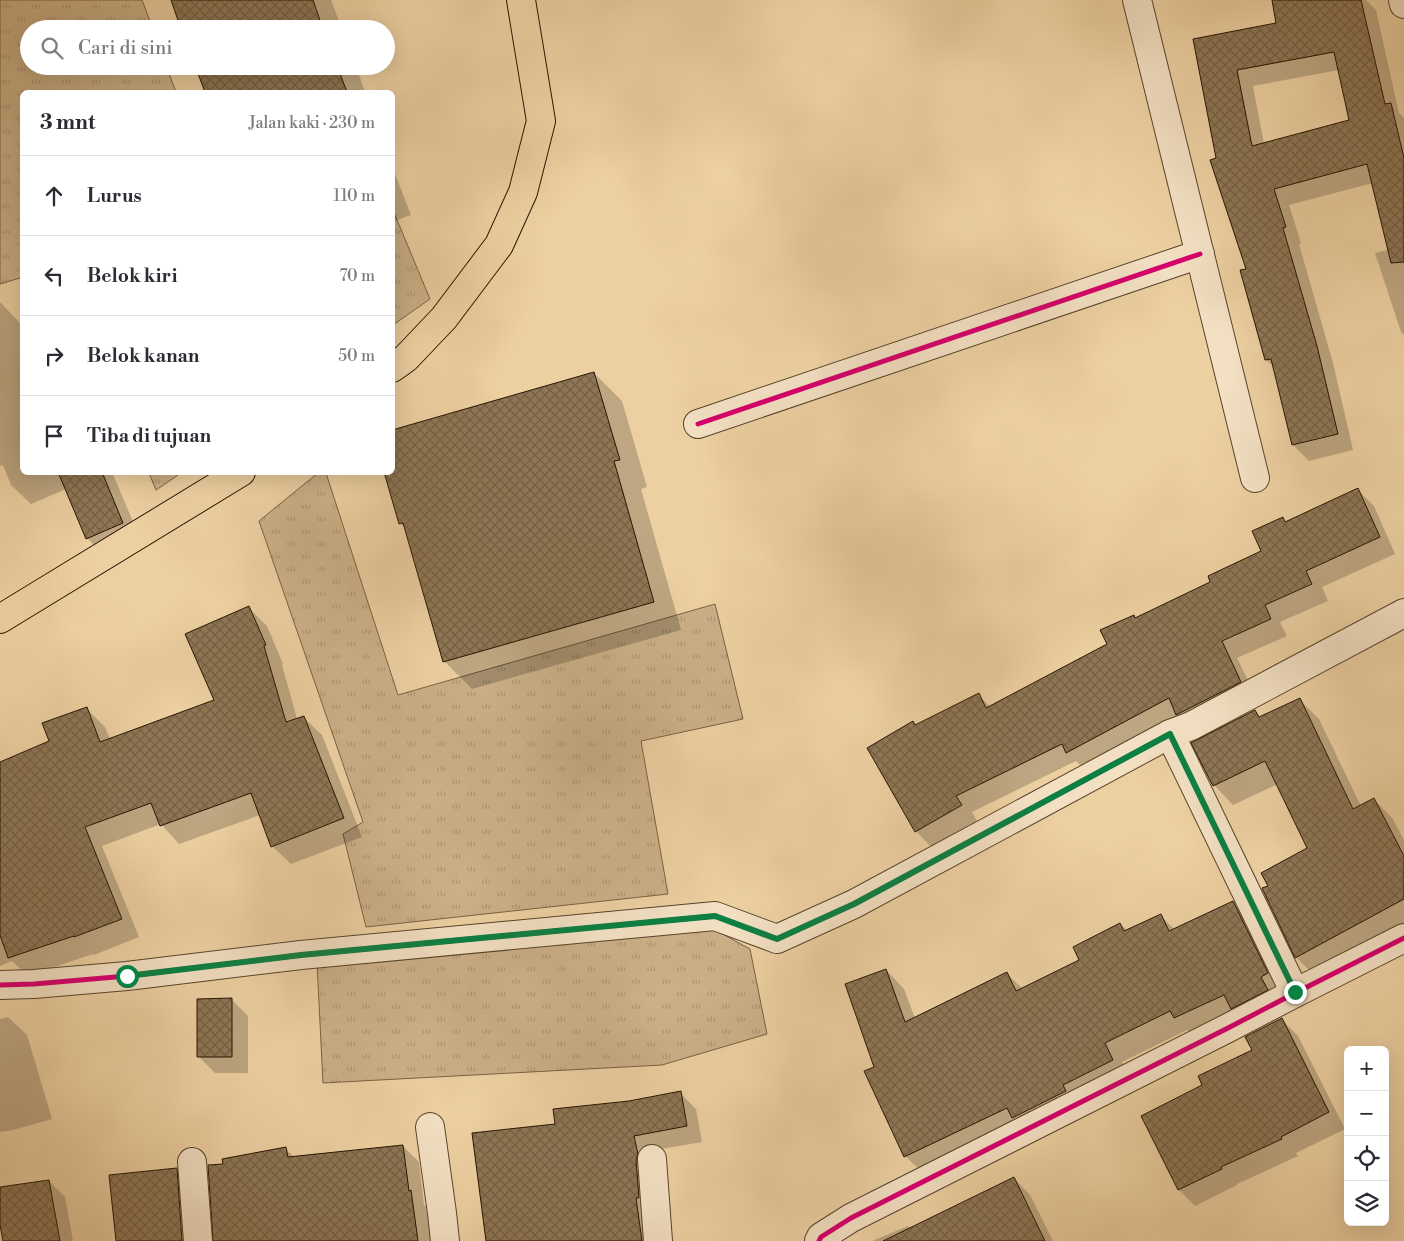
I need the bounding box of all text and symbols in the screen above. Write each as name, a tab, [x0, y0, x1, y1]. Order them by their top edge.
search box	[20, 20, 395, 75]
icon: search	[38, 34, 66, 62]
text: Cari di sini	[78, 36, 173, 60]
text: 3 mnt	[40, 110, 95, 136]
text: Jalan kaki · 230 m	[249, 113, 375, 133]
icon: ahead	[40, 182, 68, 210]
text: Lurus	[87, 184, 142, 208]
text: 110 m	[333, 186, 375, 206]
icon: left	[40, 262, 68, 290]
text: Belok kiri	[87, 264, 177, 288]
text: 70 m	[339, 266, 375, 286]
icon: right	[40, 342, 68, 370]
text: Belok kanan	[87, 344, 200, 368]
text: 50 m	[338, 346, 375, 366]
icon: arrive	[40, 422, 68, 450]
text: Tiba di tujuan	[87, 424, 211, 448]
route start	[116, 965, 139, 988]
route end	[1284, 981, 1307, 1004]
map controls	[1344, 1046, 1389, 1226]
button: +	[1344, 1046, 1389, 1091]
button: −	[1344, 1091, 1389, 1136]
button: locate	[1344, 1136, 1389, 1181]
button: layers	[1344, 1181, 1389, 1226]

